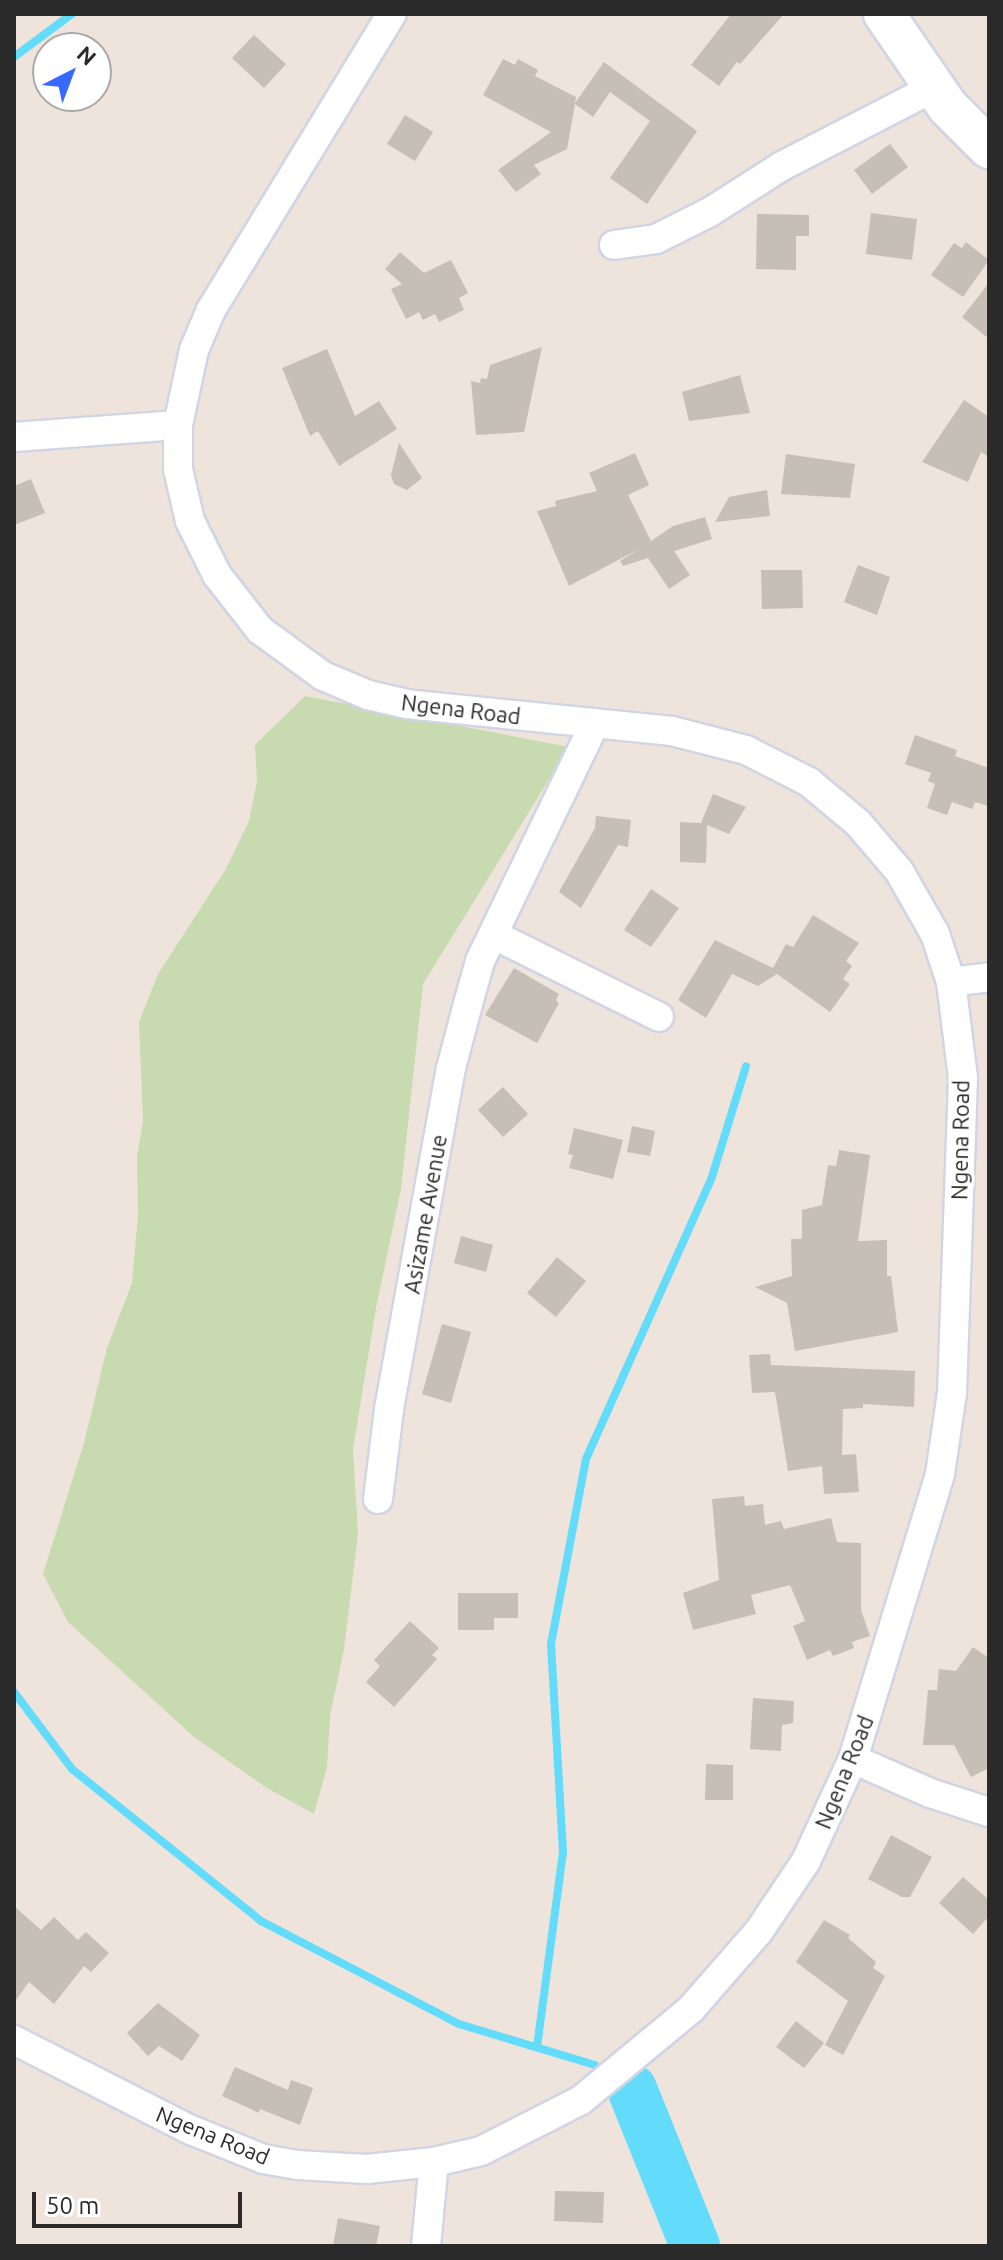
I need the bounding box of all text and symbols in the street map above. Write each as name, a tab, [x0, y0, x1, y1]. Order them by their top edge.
north arrow	[32, 32, 112, 112]
text: N	[73, 40, 102, 70]
street label: Ngena Road	[400, 689, 522, 729]
street label: Ngena Road	[946, 1080, 974, 1200]
street label: Asizame Avenue	[398, 1132, 452, 1296]
street label: Ngena Road	[809, 1711, 879, 1833]
street label: Ngena Road	[152, 2100, 274, 2170]
scale bar	[36, 2176, 246, 2226]
text: 50 m	[46, 2192, 99, 2219]

